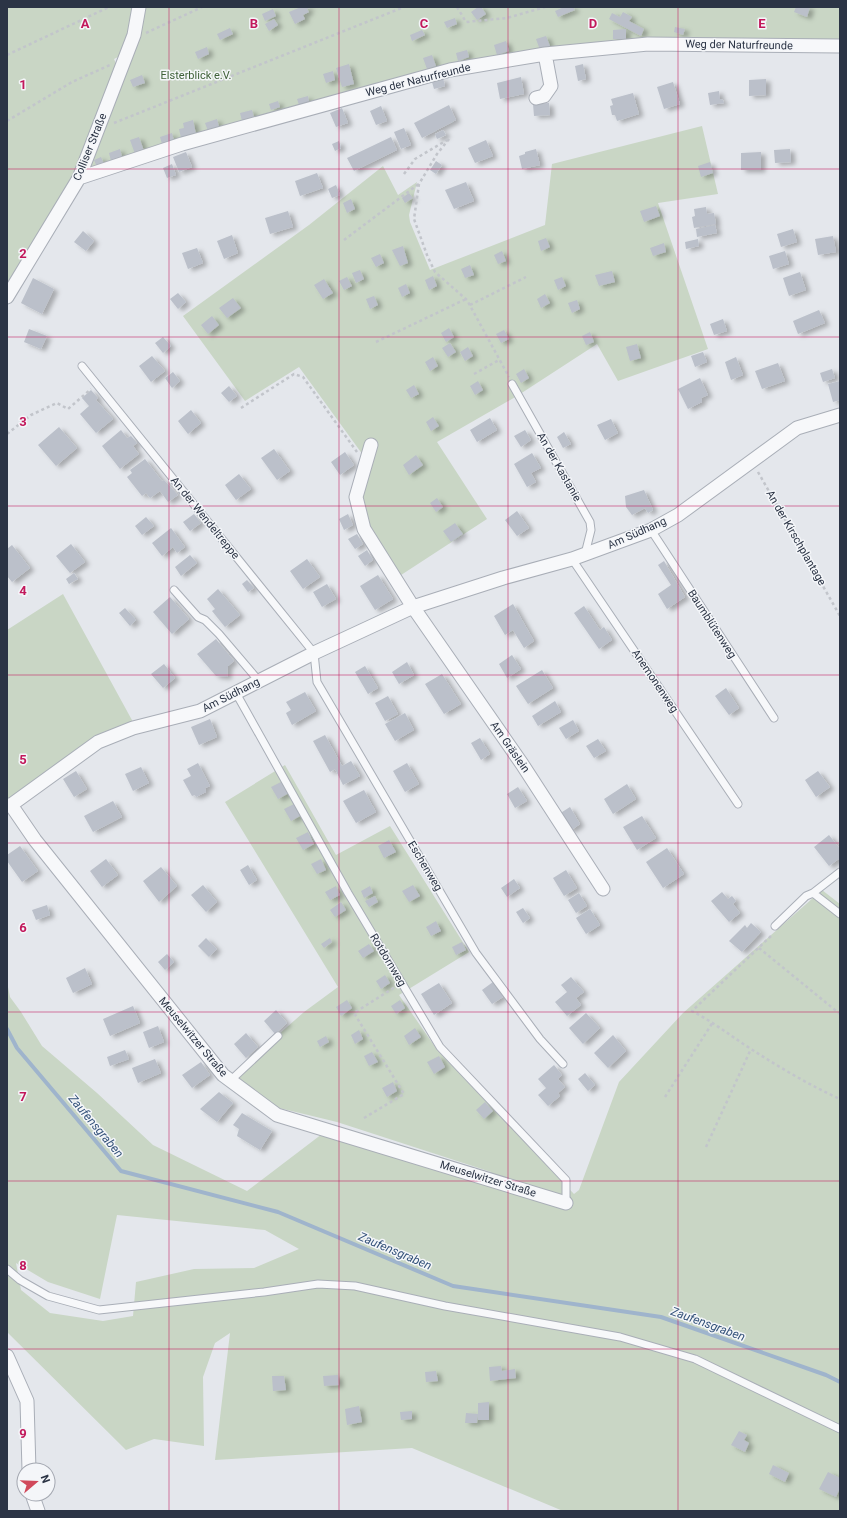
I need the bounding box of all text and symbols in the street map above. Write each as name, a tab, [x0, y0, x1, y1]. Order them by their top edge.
text: A	[81, 16, 90, 31]
text: B	[250, 16, 258, 31]
text: C	[420, 16, 429, 31]
text: D	[589, 16, 597, 31]
text: E	[758, 16, 766, 31]
street label: Weg der Naturfreunde	[685, 38, 793, 52]
street label: Weg der Naturfreunde	[364, 61, 472, 99]
park label: Elsterblick e.V.	[161, 69, 231, 82]
text: 1	[19, 77, 27, 92]
street label: Colliser Straße	[71, 111, 109, 183]
text: 2	[19, 246, 27, 261]
text: 3	[19, 414, 27, 429]
street label: An der Kastanie	[534, 430, 584, 504]
street label: An der Wendeltreppe	[168, 474, 242, 562]
street label: An der Kirschplantage	[763, 488, 829, 588]
street label: Am Südhang	[606, 514, 668, 552]
text: 4	[19, 583, 27, 598]
street label: Baumblütenweg	[685, 587, 739, 661]
street label: Anemonenweg	[629, 647, 681, 715]
street label: Am Südhang	[200, 675, 262, 715]
street label: Am Gräslein	[488, 719, 532, 775]
text: 5	[19, 752, 27, 767]
street label: Eschenweg	[405, 839, 445, 893]
text: 6	[19, 920, 27, 935]
street label: Rotdornweg	[367, 931, 409, 989]
street label: Meuselwitzer Straße	[156, 995, 230, 1080]
text: 7	[19, 1089, 27, 1104]
water label: Zaufensgraben	[65, 1091, 126, 1160]
street label: Meuselwitzer Straße	[438, 1158, 538, 1200]
water label: Zaufensgraben	[355, 1229, 434, 1273]
text: 8	[19, 1258, 27, 1273]
water label: Zaufensgraben	[668, 1304, 747, 1344]
text: 9	[19, 1426, 27, 1441]
north arrow	[16, 1462, 56, 1502]
text: N	[38, 1473, 52, 1485]

